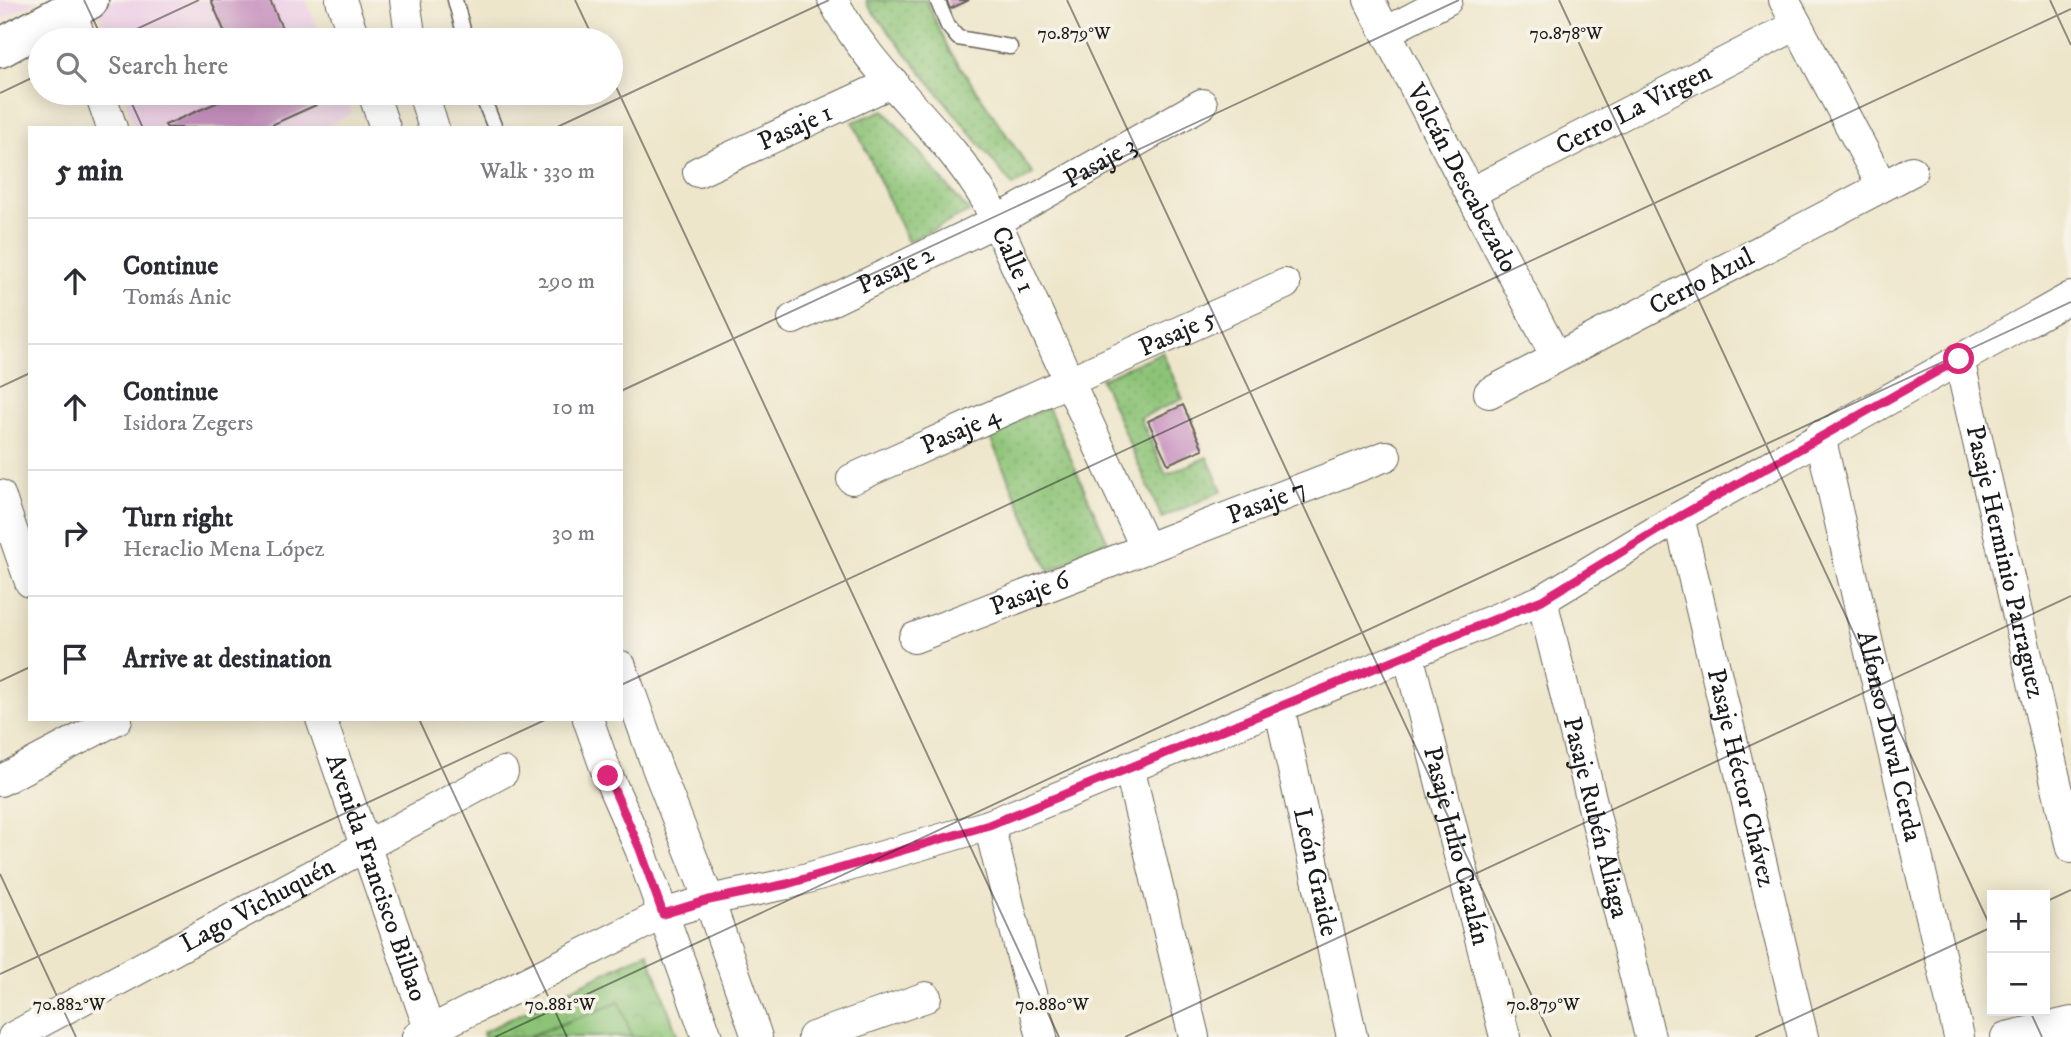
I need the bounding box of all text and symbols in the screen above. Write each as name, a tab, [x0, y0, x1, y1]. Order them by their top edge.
text: 70.879°W	[1037, 23, 1111, 45]
text: 70.878°W	[1529, 23, 1603, 45]
search box	[28, 28, 623, 105]
icon: search	[52, 48, 90, 86]
text: Search here	[108, 50, 228, 83]
street label: Cerro La Virgen	[1550, 55, 1718, 163]
street label: Volcán Descabezado	[1399, 77, 1525, 278]
street label: Pasaje 1	[753, 96, 837, 158]
street label: Pasaje 3	[1058, 128, 1142, 196]
text: 5 min	[56, 153, 123, 190]
text: Walk · 330 m	[480, 157, 595, 186]
street label: Calle 1	[984, 221, 1043, 298]
street label: Pasaje 2	[852, 237, 940, 302]
street label: Cerro Azul	[1643, 240, 1760, 323]
text: Continue	[123, 250, 218, 283]
icon: ahead	[56, 262, 94, 300]
text: 290 m	[538, 267, 595, 296]
text: Tomás Anic	[123, 283, 231, 312]
street label: Pasaje 5	[1134, 301, 1221, 364]
route start	[1943, 343, 1974, 374]
text: Continue	[123, 376, 218, 409]
icon: ahead	[56, 388, 94, 426]
text: 10 m	[552, 393, 595, 422]
street label: Pasaje 4	[916, 398, 1006, 462]
text: Isidora Zegers	[123, 409, 253, 438]
street label: Pasaje Herminio Parraguez	[1958, 422, 2053, 701]
street label: Pasaje 7	[1222, 472, 1311, 532]
text: Turn right	[123, 502, 233, 535]
icon: right	[56, 514, 94, 552]
text: 30 m	[552, 519, 595, 548]
text: Heraclio Mena López	[123, 535, 324, 564]
street label: Pasaje 6	[985, 563, 1075, 624]
street label: Alfonso Duval Cerda	[1849, 628, 1930, 845]
icon: arrive	[56, 640, 94, 678]
text: Arrive at destination	[123, 643, 332, 676]
street label: Pasaje Héctor Chávez	[1699, 665, 1783, 890]
street label: Pasaje Rubén Aliaga	[1555, 713, 1637, 922]
street label: Pasaje Julio Catalán	[1416, 743, 1498, 949]
street label: Avenida Francisco Bilbao	[318, 750, 435, 1006]
route end	[592, 760, 623, 791]
street label: León Graide	[1285, 805, 1346, 939]
street label: Lago Vichuquén	[175, 849, 341, 960]
map controls	[1987, 890, 2050, 1016]
button: +	[1987, 890, 2050, 953]
button: −	[1987, 953, 2050, 1016]
text: 70.882°W	[33, 994, 106, 1016]
text: 70.881°W	[525, 994, 596, 1016]
text: 70.880°W	[1015, 994, 1089, 1016]
text: 70.879°W	[1506, 994, 1580, 1016]

